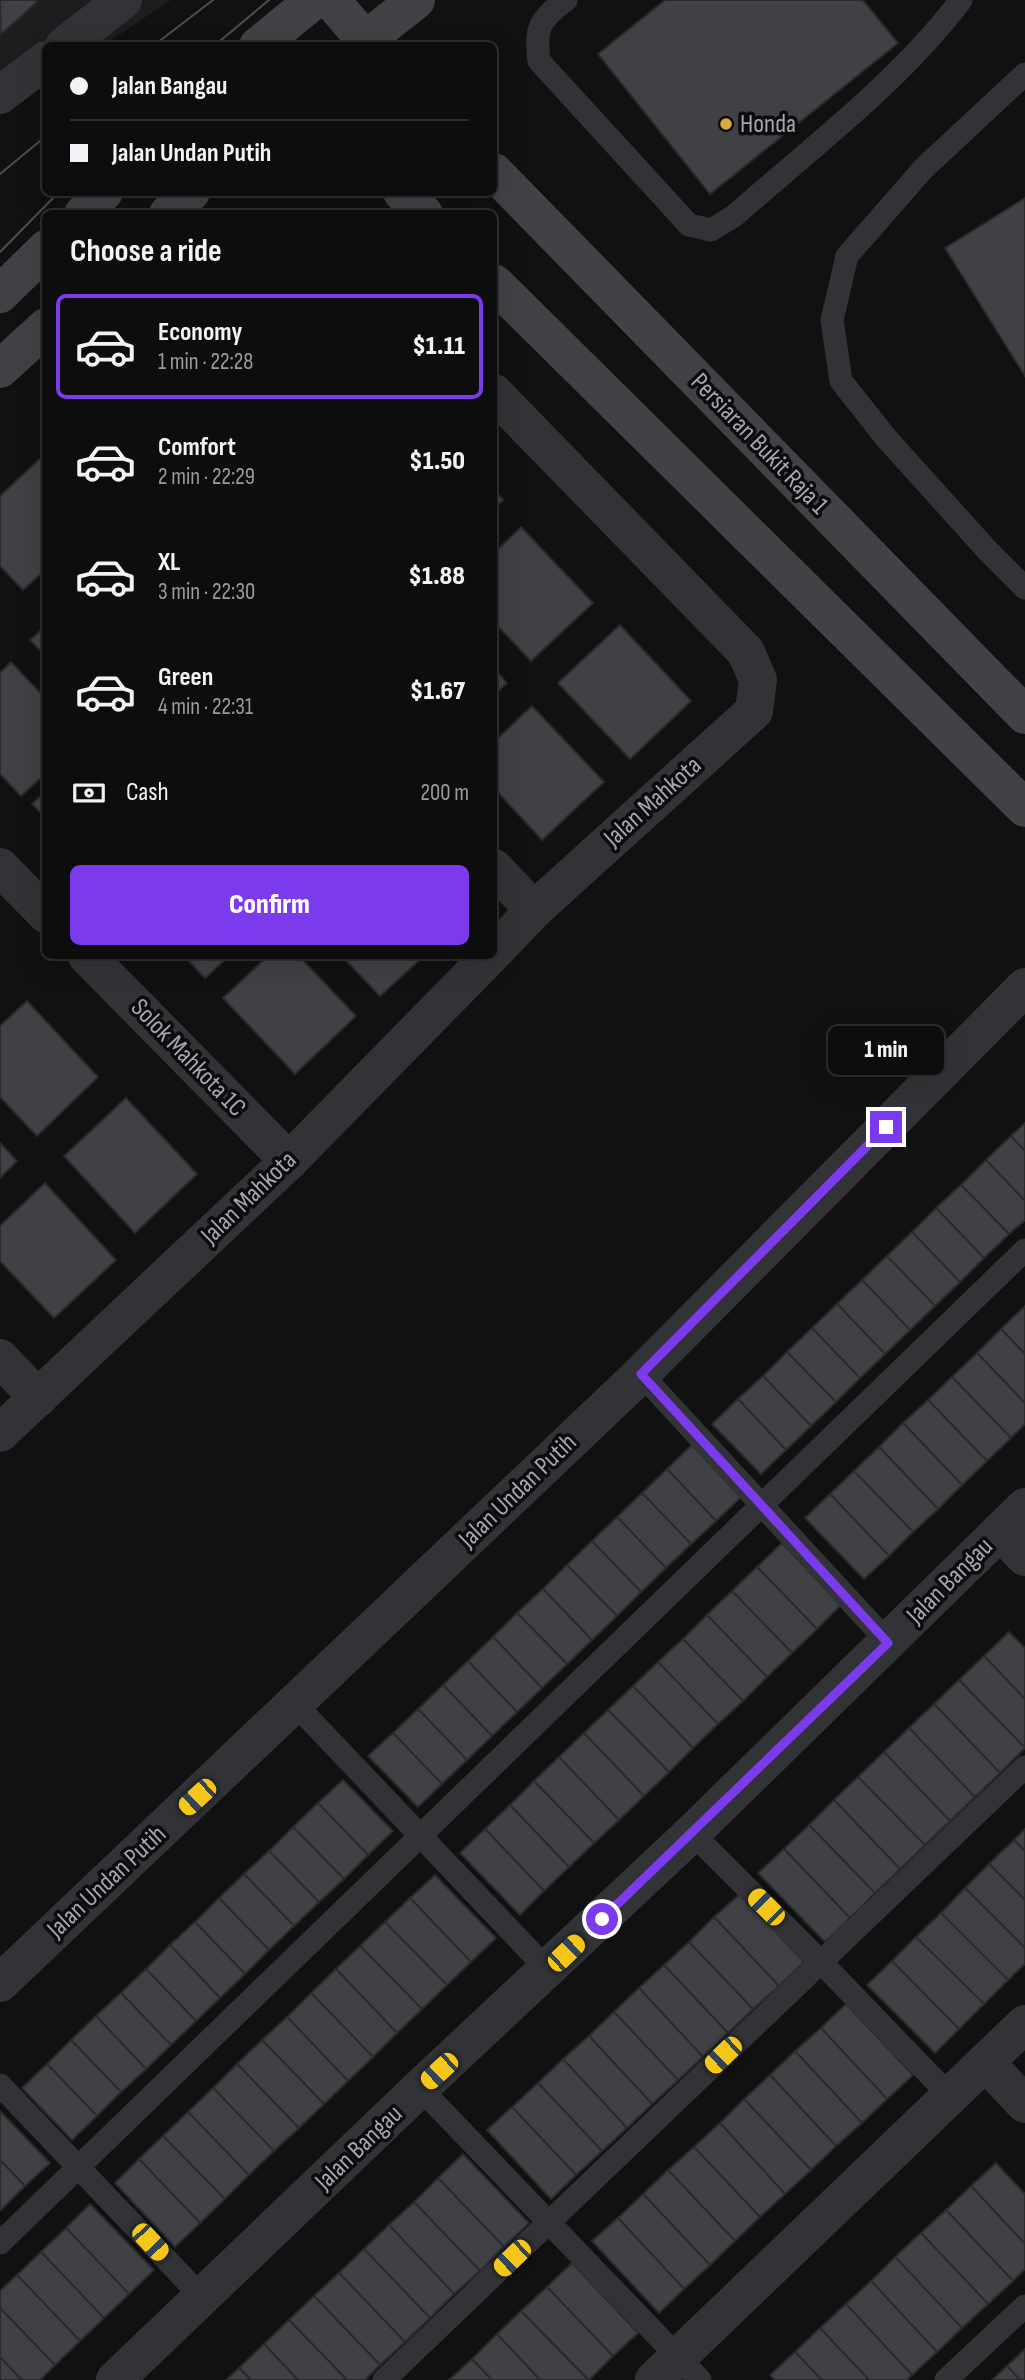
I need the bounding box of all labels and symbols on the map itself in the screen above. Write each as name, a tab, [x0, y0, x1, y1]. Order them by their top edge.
place label: Honda	[740, 109, 796, 140]
marker: Honda	[718, 116, 734, 132]
street label: Persiaran Bukit Raja 1	[684, 367, 834, 521]
street label: Jalan Mahkota	[597, 750, 708, 854]
street label: Solok Mahkota 1C	[124, 993, 252, 1123]
callout: 1 min	[828, 1026, 944, 1074]
route end	[870, 1111, 902, 1143]
street label: Jalan Mahkota	[194, 1145, 303, 1252]
street label: Jalan Undan Putih	[452, 1427, 583, 1555]
street label: Jalan Bangau	[900, 1531, 1000, 1631]
car	[175, 1775, 220, 1819]
street label: Jalan Undan Putih	[40, 1819, 173, 1946]
car	[744, 1885, 789, 1929]
route start	[586, 1903, 618, 1935]
car	[544, 1931, 589, 1975]
car	[701, 2033, 746, 2077]
car	[417, 2049, 462, 2093]
street label: Jalan Bangau	[308, 2099, 409, 2198]
car	[128, 2219, 173, 2265]
car	[490, 2236, 535, 2280]

